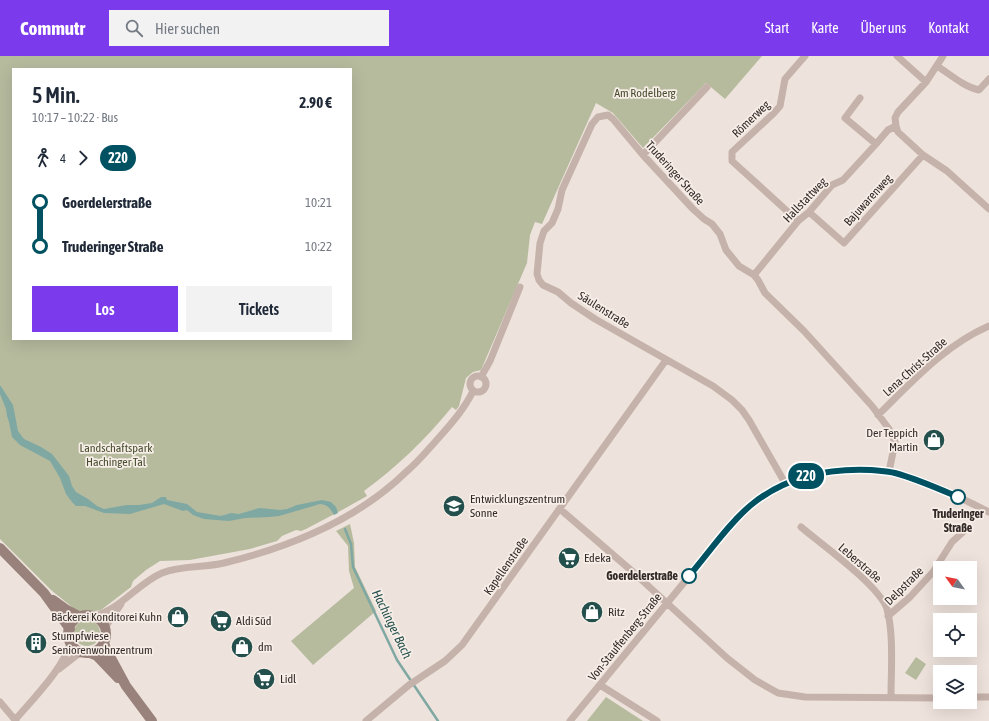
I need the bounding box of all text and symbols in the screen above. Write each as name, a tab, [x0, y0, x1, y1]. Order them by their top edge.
search box	[109, 10, 389, 46]
text: Commutr	[20, 17, 85, 39]
icon: search	[123, 17, 145, 39]
text: Hier suchen	[155, 20, 220, 37]
text: Start	[765, 20, 789, 36]
text: Karte	[811, 20, 839, 36]
text: Über uns	[861, 20, 906, 36]
text: Kontakt	[928, 20, 969, 36]
text: 5 Min.	[32, 82, 80, 108]
park label: Am Rodelberg	[614, 86, 677, 100]
text: 2.90 €	[299, 94, 332, 111]
street label: Römerweg	[729, 97, 773, 140]
text: 10:17 – 10:22 · Bus	[32, 110, 118, 125]
street label: Truderinger Straße	[643, 138, 707, 208]
icon: walk	[32, 147, 54, 169]
icon: forward	[72, 147, 94, 169]
text: 220	[108, 150, 128, 166]
text: 4	[60, 151, 66, 166]
street label: Bajuwarenweg	[841, 171, 895, 229]
street label: Hallstattweg	[780, 174, 830, 225]
text: Goerdelerstraße	[62, 194, 152, 211]
text: 10:21	[305, 195, 332, 210]
text: Truderinger Straße	[62, 238, 163, 255]
text: 10:22	[305, 239, 332, 254]
button: Los	[32, 286, 178, 332]
button: Tickets	[186, 286, 332, 332]
street label: Säulenstraße	[576, 289, 632, 331]
street label: Lena-Christ-Straße	[880, 335, 950, 399]
place label: Der Teppich Martin	[866, 426, 918, 454]
shop icon: Der Teppich Martin	[921, 427, 947, 453]
park label: Landschaftspark Hachinger Tal	[80, 441, 153, 469]
line badge: 220	[783, 463, 829, 489]
text: 220	[796, 468, 816, 484]
marker: Truderinger Straße	[950, 489, 966, 505]
place label: Entwicklungszentrum Sonne	[470, 492, 565, 520]
school or university icon: Entwicklungszentrum Sonne	[441, 493, 467, 519]
place label: Truderinger Straße	[932, 507, 984, 535]
street label: Kapellenstraße	[481, 534, 531, 598]
street label: Leberstraße	[836, 541, 884, 585]
supermarket icon: Edeka	[556, 545, 582, 571]
place label: Edeka	[584, 551, 611, 565]
north arrow	[933, 561, 977, 605]
map controls	[933, 561, 977, 709]
street label: Delpstraße	[882, 564, 926, 608]
marker: Goerdelerstraße	[681, 568, 697, 584]
place label: Goerdelerstraße	[606, 569, 679, 583]
water label: Hachinger Bach	[369, 587, 415, 661]
street label: Von-Stauffenberg-Straße	[585, 590, 665, 684]
shop icon: Ritz	[579, 599, 605, 625]
shop icon: Bäckerei Konditorei Kuhn	[165, 604, 191, 630]
place label: Ritz	[608, 605, 625, 619]
supermarket icon: Aldi Süd	[208, 608, 234, 634]
place label: Bäckerei Konditorei Kuhn	[51, 610, 162, 624]
button: locate	[933, 613, 977, 657]
place label: Aldi Süd	[236, 614, 272, 628]
place label: Stumpfwiese Seniorenwohnzentrum	[52, 629, 153, 657]
building icon: Stumpfwiese Seniorenwohnzentrum	[23, 630, 49, 656]
shop icon: dm	[229, 634, 255, 660]
place label: dm	[258, 640, 272, 654]
button: layers	[933, 665, 977, 709]
supermarket icon: Lidl	[251, 666, 277, 692]
place label: Lidl	[280, 672, 297, 686]

